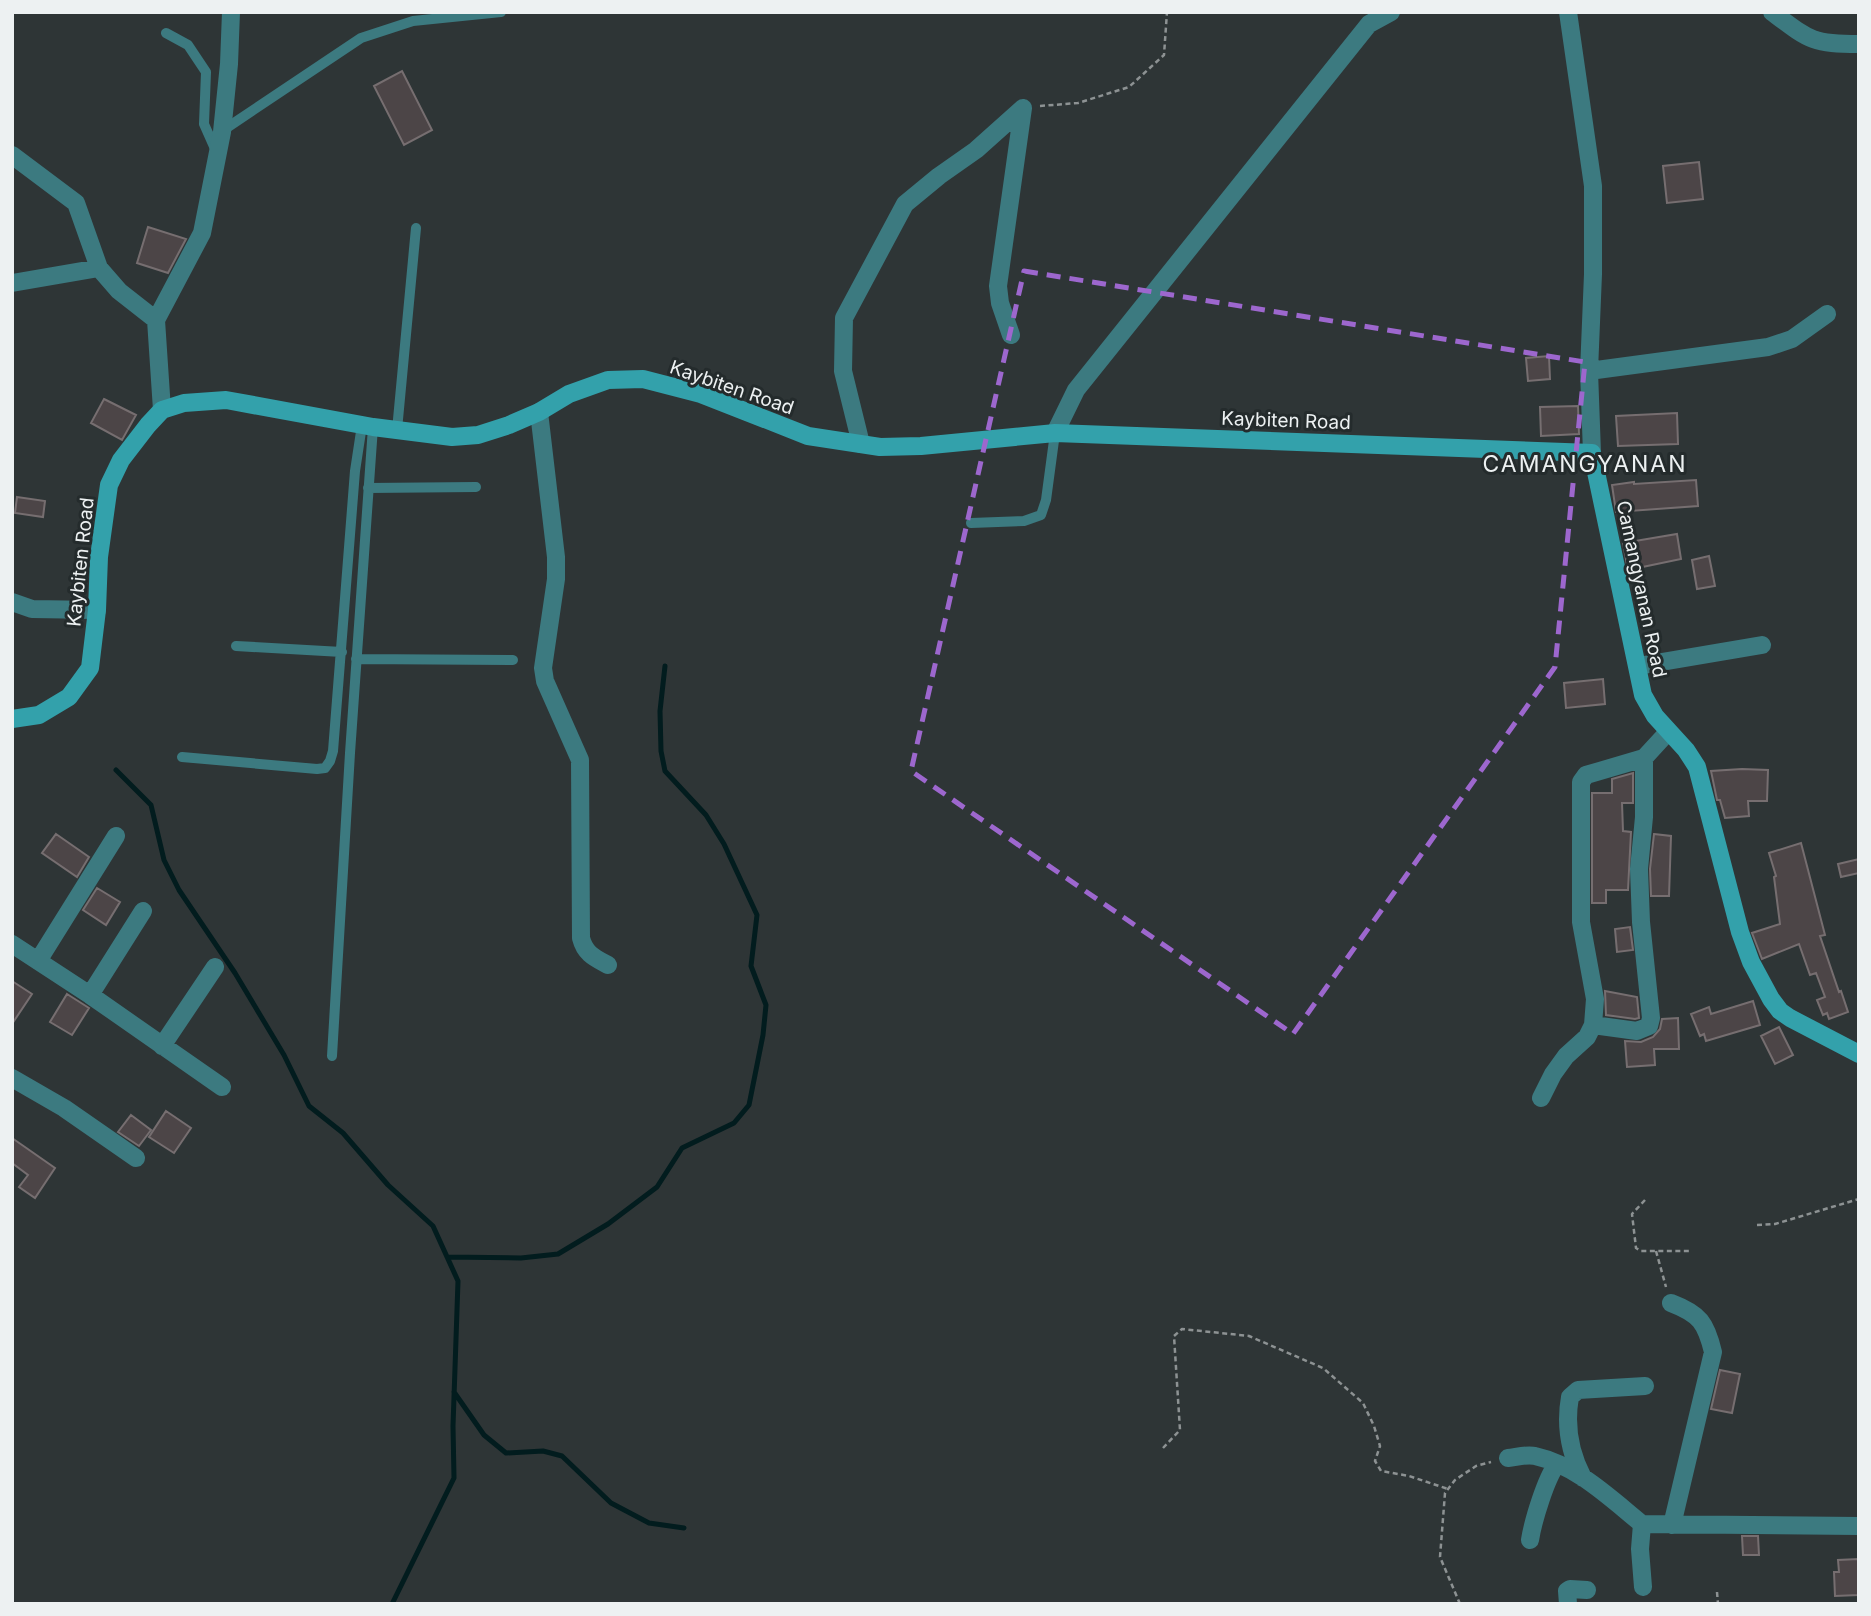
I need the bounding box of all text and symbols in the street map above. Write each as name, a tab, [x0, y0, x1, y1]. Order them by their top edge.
street label: Kaybiten Road	[667, 355, 797, 419]
street label: Kaybiten Road	[1221, 407, 1351, 434]
district label: CAMANGYANAN	[1482, 450, 1688, 478]
street label: Kaybiten Road	[62, 496, 99, 628]
street label: Camangyanan Road	[1612, 499, 1672, 680]

